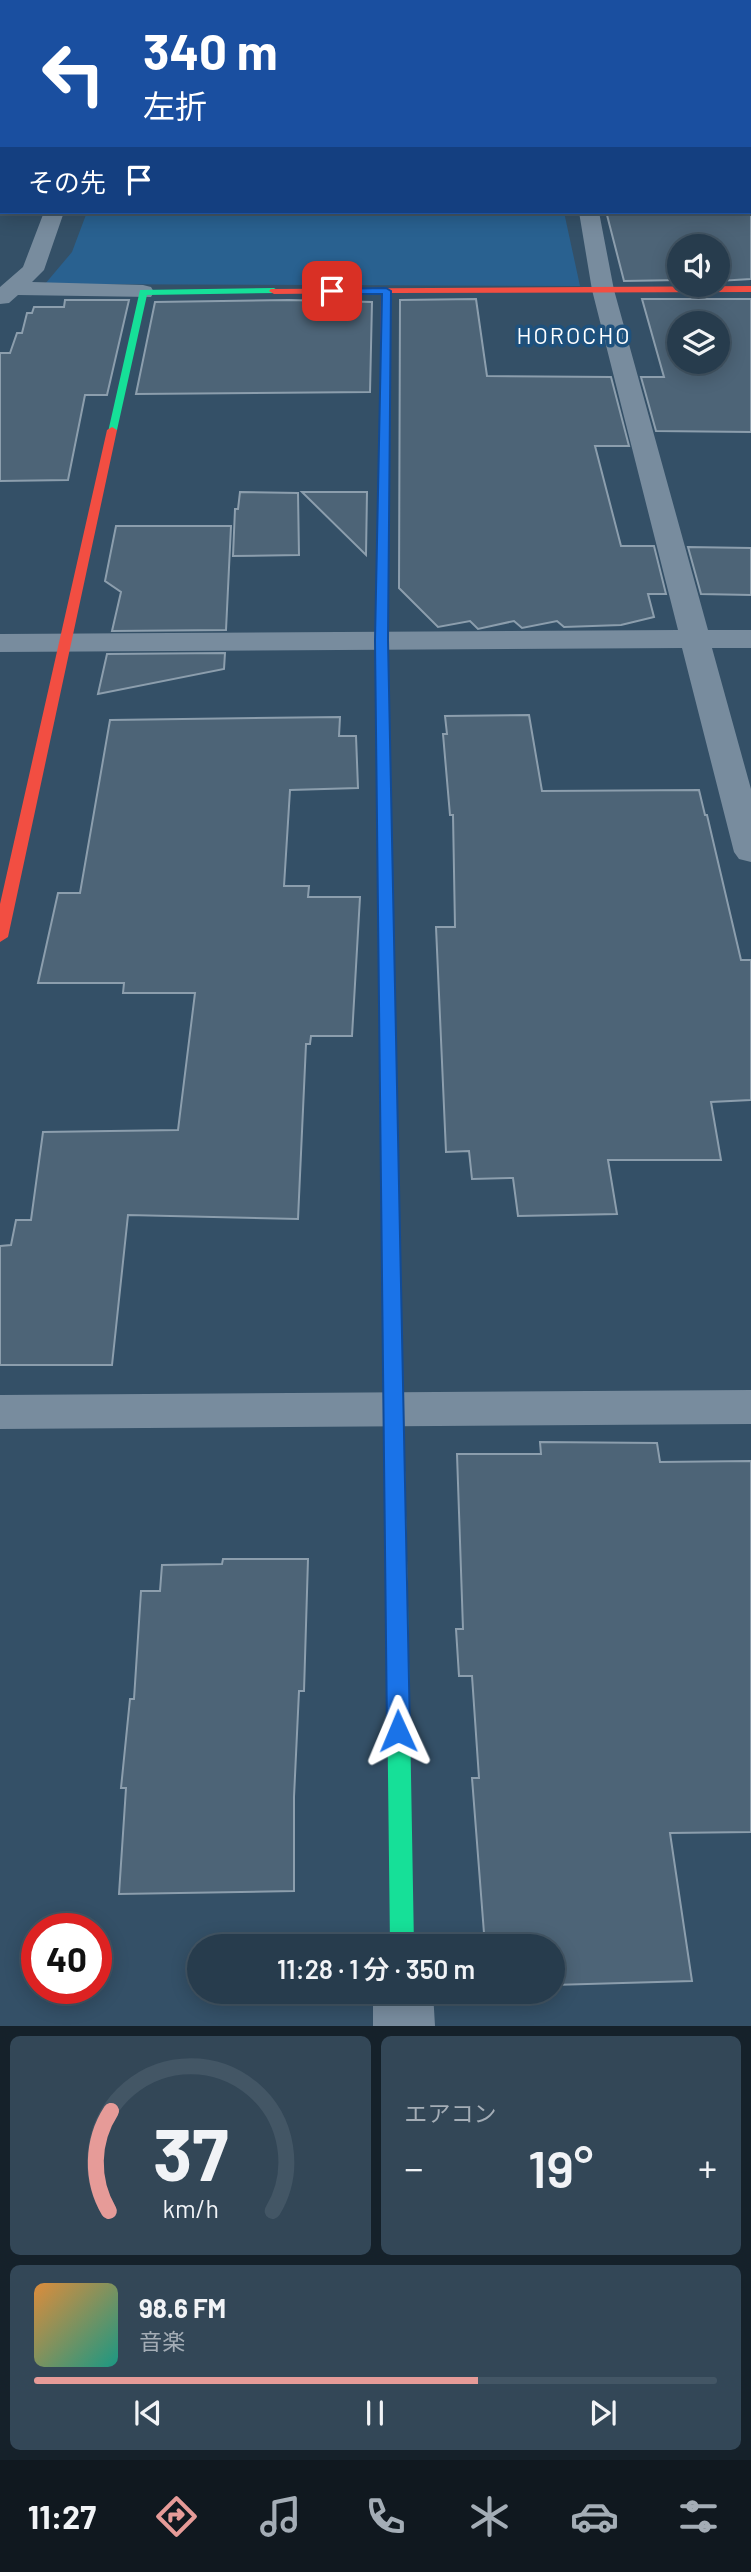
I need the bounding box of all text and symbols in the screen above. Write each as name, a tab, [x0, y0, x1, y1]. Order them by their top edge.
text: 340 m	[143, 21, 278, 80]
icon: left	[28, 28, 119, 119]
text: 左折	[143, 86, 207, 124]
icon: arrive	[120, 161, 158, 199]
text: その先	[28, 166, 106, 197]
map controls	[667, 234, 730, 374]
button: sound	[667, 234, 730, 297]
pin	[302, 261, 362, 321]
icon: arrive	[313, 272, 351, 310]
button: layers	[667, 311, 730, 374]
district label: HOROCHO	[516, 321, 632, 349]
position arrow	[361, 1694, 435, 1768]
speed limit sign: 40	[21, 1913, 112, 2004]
text: 11:28 · 1 分 · 350 m	[277, 1953, 475, 1984]
text: エアコン	[405, 2099, 497, 2127]
text: 37	[153, 2109, 228, 2197]
text: 19°	[528, 2136, 593, 2198]
text: −	[405, 2144, 424, 2190]
text: +	[698, 2144, 717, 2190]
text: km/h	[162, 2193, 219, 2223]
text: 98.6 FM	[139, 2292, 226, 2323]
text: 音楽	[139, 2327, 185, 2355]
icon: previous	[129, 2394, 167, 2432]
icon: pause	[356, 2394, 394, 2432]
icon: next	[584, 2394, 622, 2432]
icon: directions	[152, 2492, 201, 2541]
icon: music	[256, 2492, 305, 2541]
icon: phone	[361, 2492, 410, 2541]
icon: climate	[465, 2492, 514, 2541]
icon: car	[570, 2492, 619, 2541]
icon: filters	[674, 2492, 723, 2541]
text: 11:27	[28, 2497, 96, 2535]

